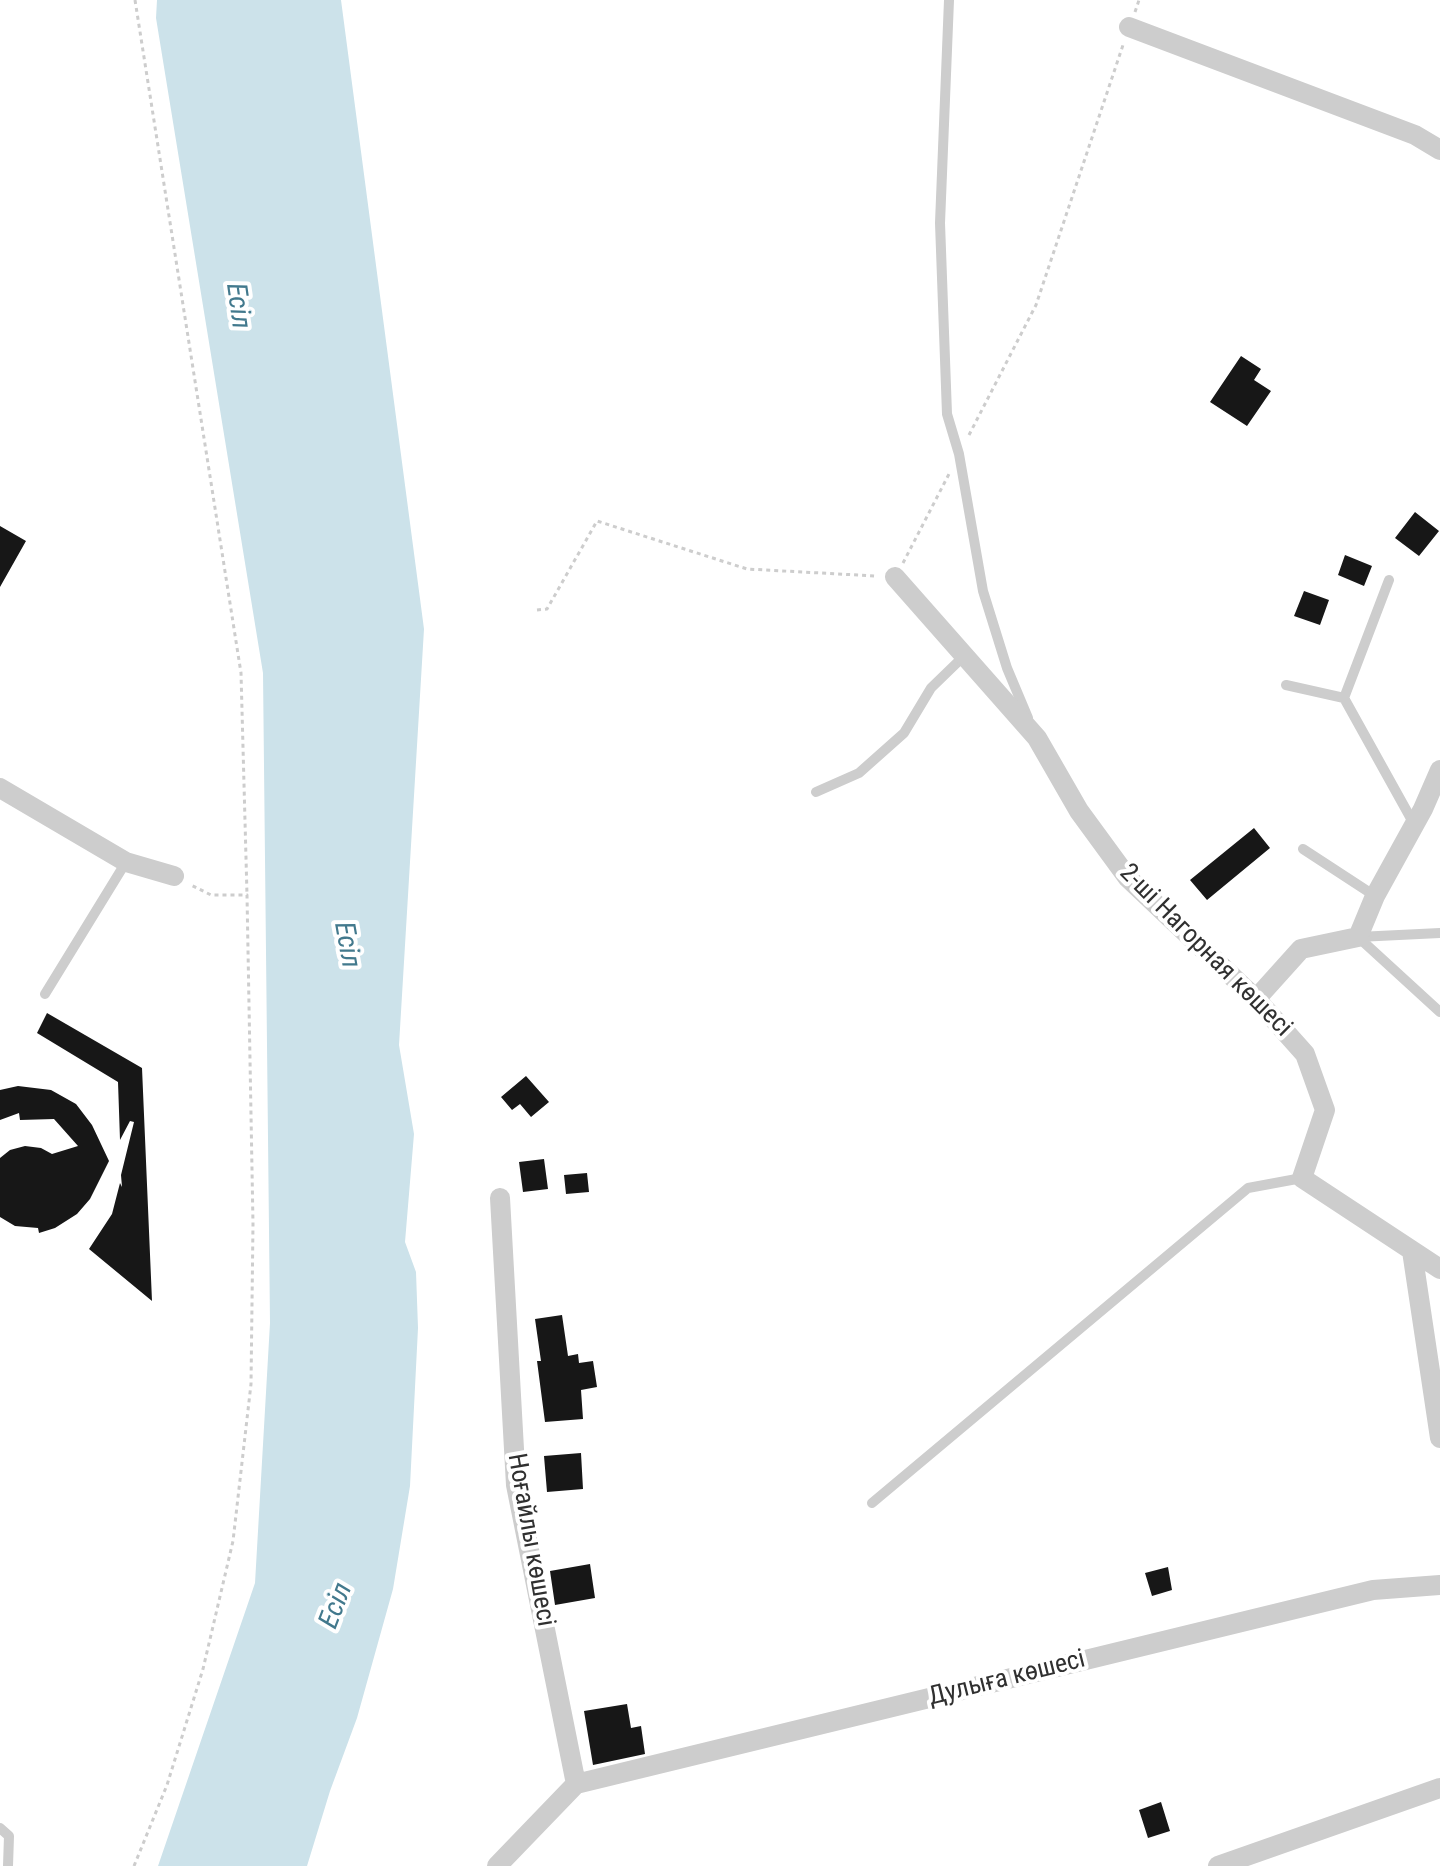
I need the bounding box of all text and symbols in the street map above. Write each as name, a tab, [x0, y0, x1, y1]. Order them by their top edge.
water label: Есіл	[217, 281, 257, 331]
street label: 2-ші Нагорная көшесі	[1112, 858, 1298, 1044]
water label: Есіл	[325, 919, 367, 971]
street label: Ноғайлы көшесі	[499, 1451, 561, 1629]
water label: Есіл	[313, 1579, 361, 1633]
street label: Дулыға көшесі	[926, 1644, 1088, 1714]

